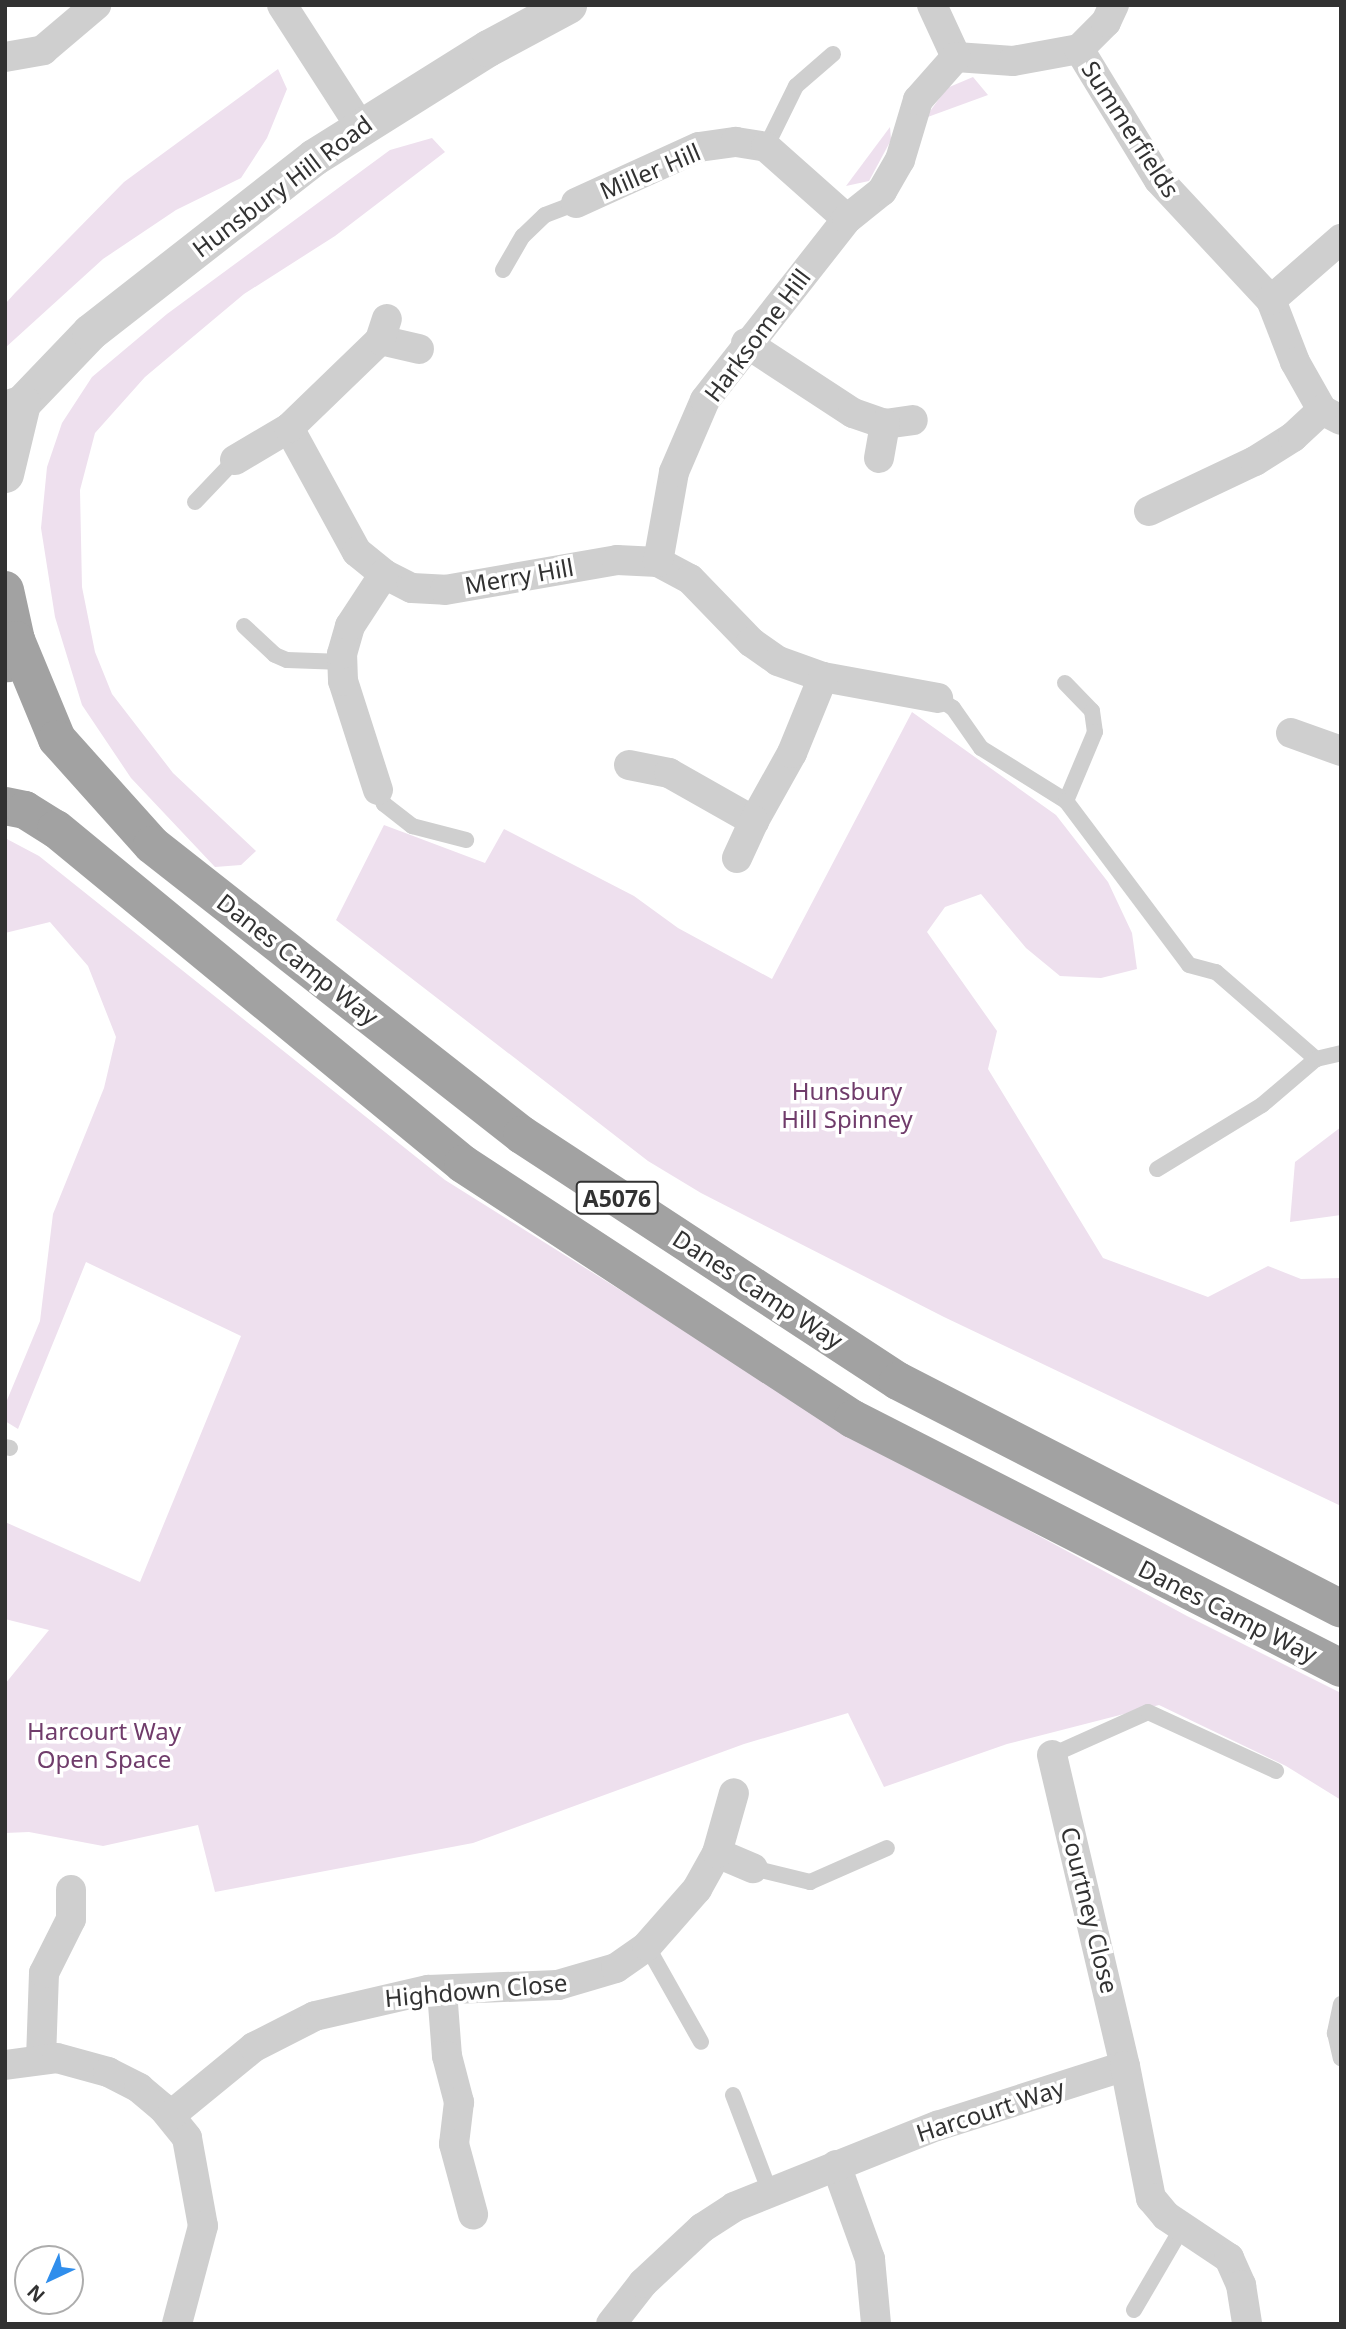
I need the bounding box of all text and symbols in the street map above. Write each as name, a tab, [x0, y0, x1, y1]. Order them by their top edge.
street label: Summerfields	[1076, 55, 1186, 203]
street label: Hunsbury Hill Road	[187, 109, 377, 263]
street label: Miller Hill	[595, 137, 705, 205]
street label: Harksome Hill	[698, 263, 816, 407]
street label: Merry Hill	[462, 552, 576, 600]
street label: Danes Camp Way	[212, 887, 384, 1031]
park label: Hunsbury Hill Spinney	[781, 1077, 913, 1133]
road number: A5076	[575, 1178, 659, 1218]
street label: Danes Camp Way	[668, 1223, 848, 1355]
street label: Danes Camp Way	[1134, 1554, 1322, 1668]
park label: Harcourt Way Open Space	[27, 1717, 181, 1773]
street label: Courtney Close	[1055, 1824, 1125, 1996]
street label: Highdown Close	[383, 1968, 569, 2012]
street label: Harcourt Way	[912, 2073, 1068, 2147]
north arrow	[14, 2245, 84, 2315]
text: N	[21, 2279, 50, 2308]

